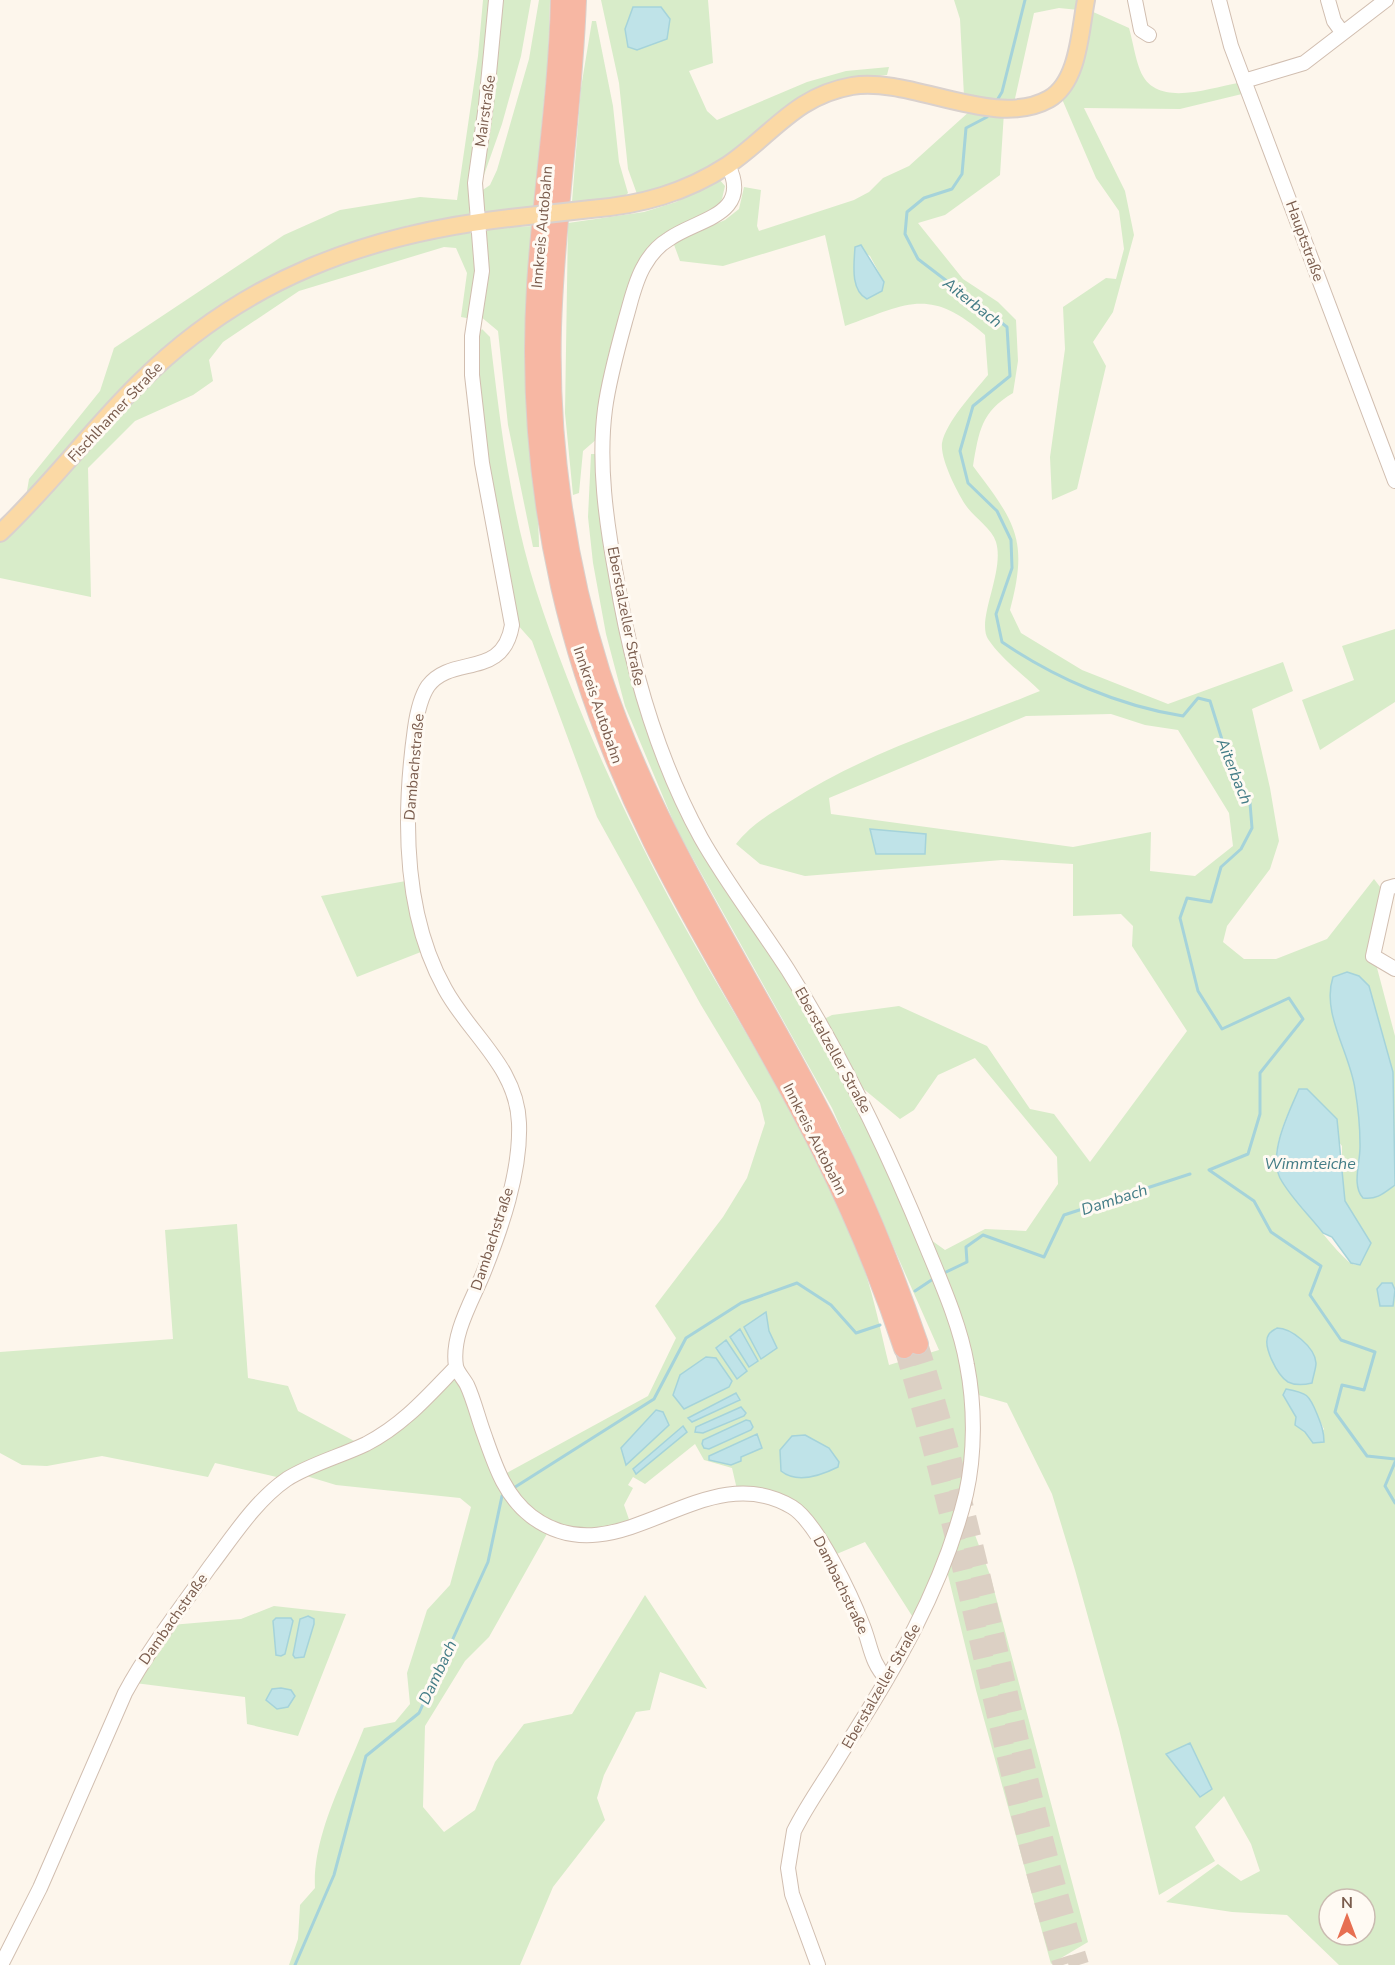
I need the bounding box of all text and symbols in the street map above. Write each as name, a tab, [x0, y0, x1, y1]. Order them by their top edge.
street label: Mairstraße	[470, 74, 500, 148]
street label: Innkreis Autobahn	[527, 165, 557, 289]
street label: Hauptstraße	[1281, 198, 1329, 284]
water label: Aiterbach	[937, 272, 1007, 333]
street label: Fischlhamer Straße	[63, 358, 167, 466]
street label: Eberstalzeller Straße	[603, 545, 649, 687]
street label: Innkreis Autobahn	[569, 644, 627, 766]
street label: Dambachstraße	[399, 713, 429, 821]
water label: Aiterbach	[1210, 734, 1257, 808]
street label: Eberstalzeller Straße	[790, 983, 876, 1117]
street label: Innkreis Autobahn	[778, 1080, 852, 1198]
water label: Wimmteiche	[1264, 1153, 1356, 1175]
water label: Dambach	[1078, 1179, 1150, 1221]
street label: Dambachstraße	[466, 1185, 518, 1293]
street label: Dambachstraße	[809, 1533, 873, 1637]
street label: Dambachstraße	[134, 1569, 212, 1669]
street label: Eberstalzeller Straße	[837, 1620, 925, 1752]
water label: Dambach	[413, 1637, 462, 1708]
north arrow	[1317, 1887, 1377, 1947]
text: N	[1341, 1892, 1353, 1914]

